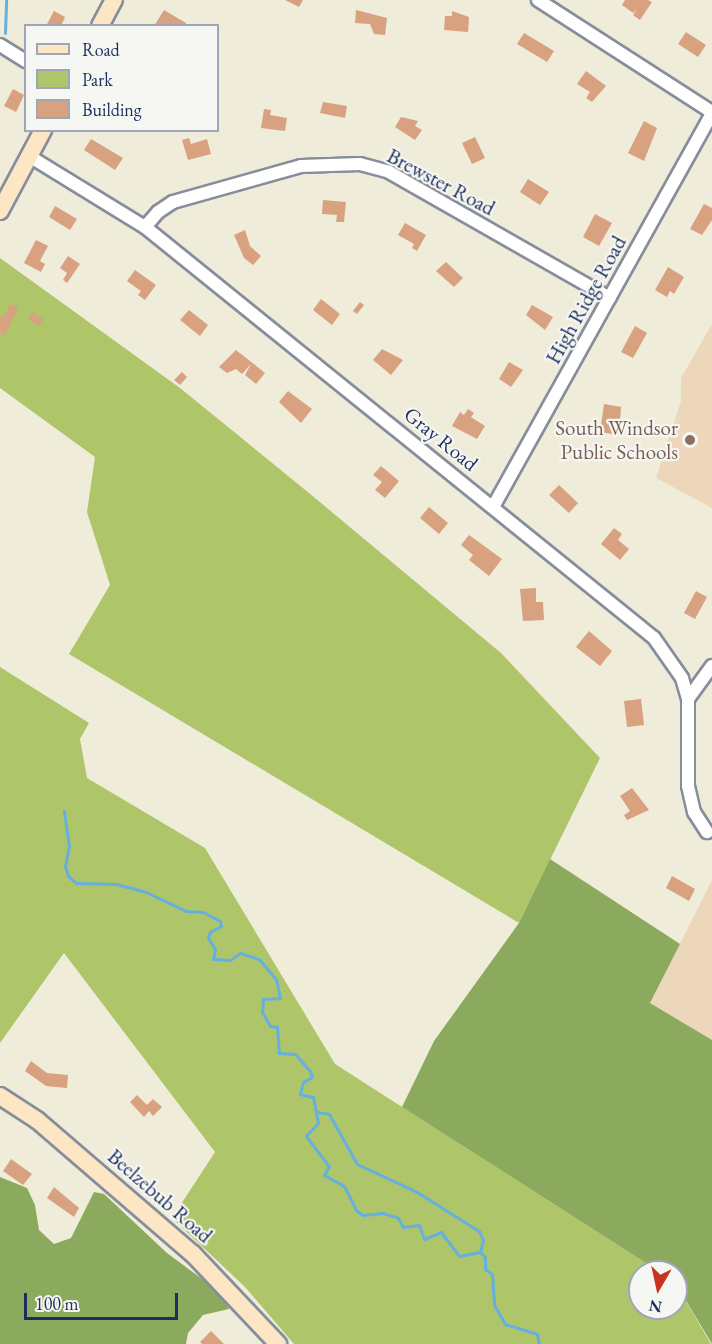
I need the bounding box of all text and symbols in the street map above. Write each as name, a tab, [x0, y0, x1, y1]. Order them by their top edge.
legend	[24, 24, 219, 132]
text: Road	[82, 38, 120, 61]
text: Park	[82, 68, 113, 91]
text: Building	[82, 98, 142, 121]
street label: Brewster Road	[383, 143, 499, 221]
street label: High Ridge Road	[540, 232, 632, 368]
street label: Gray Road	[399, 402, 483, 476]
place label: South Windsor Public Schools	[555, 415, 678, 465]
marker: South Windsor Public Schools	[683, 433, 697, 447]
street label: Beelzebub Road	[102, 1144, 218, 1248]
north arrow	[628, 1260, 688, 1320]
scale bar	[27, 1281, 182, 1319]
text: 100 m	[35, 1292, 79, 1315]
text: N	[647, 1295, 663, 1318]

